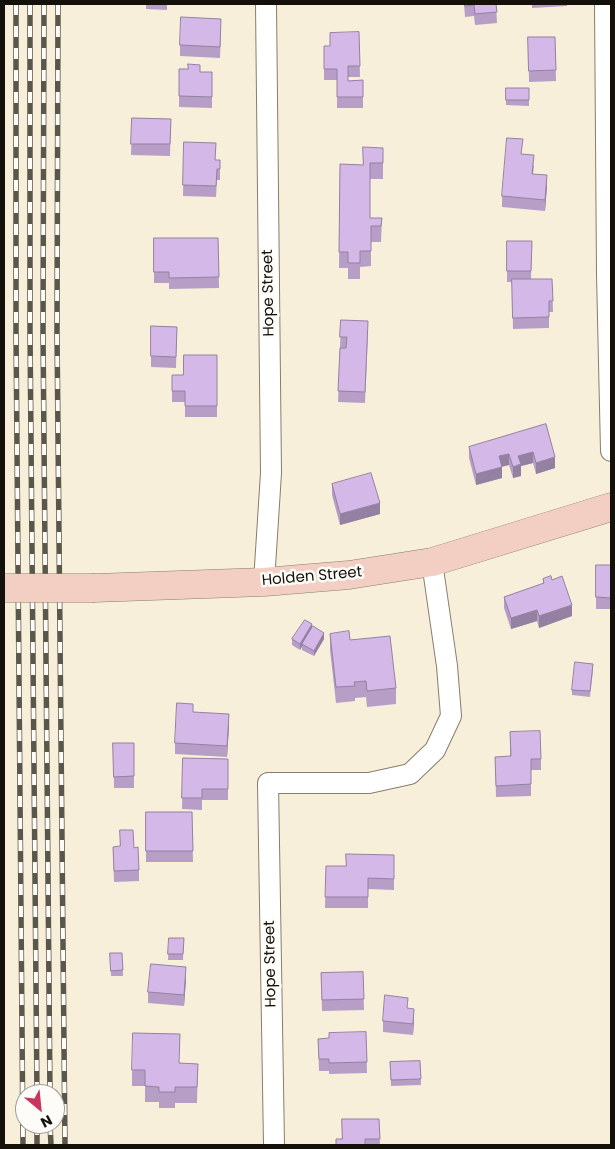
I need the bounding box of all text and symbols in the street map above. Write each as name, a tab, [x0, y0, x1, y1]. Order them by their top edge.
street label: Hope Street	[259, 249, 279, 337]
street label: Holden Street	[261, 564, 363, 590]
street label: Hope Street	[261, 920, 281, 1008]
north arrow	[15, 1084, 65, 1134]
text: N	[37, 1110, 56, 1133]

